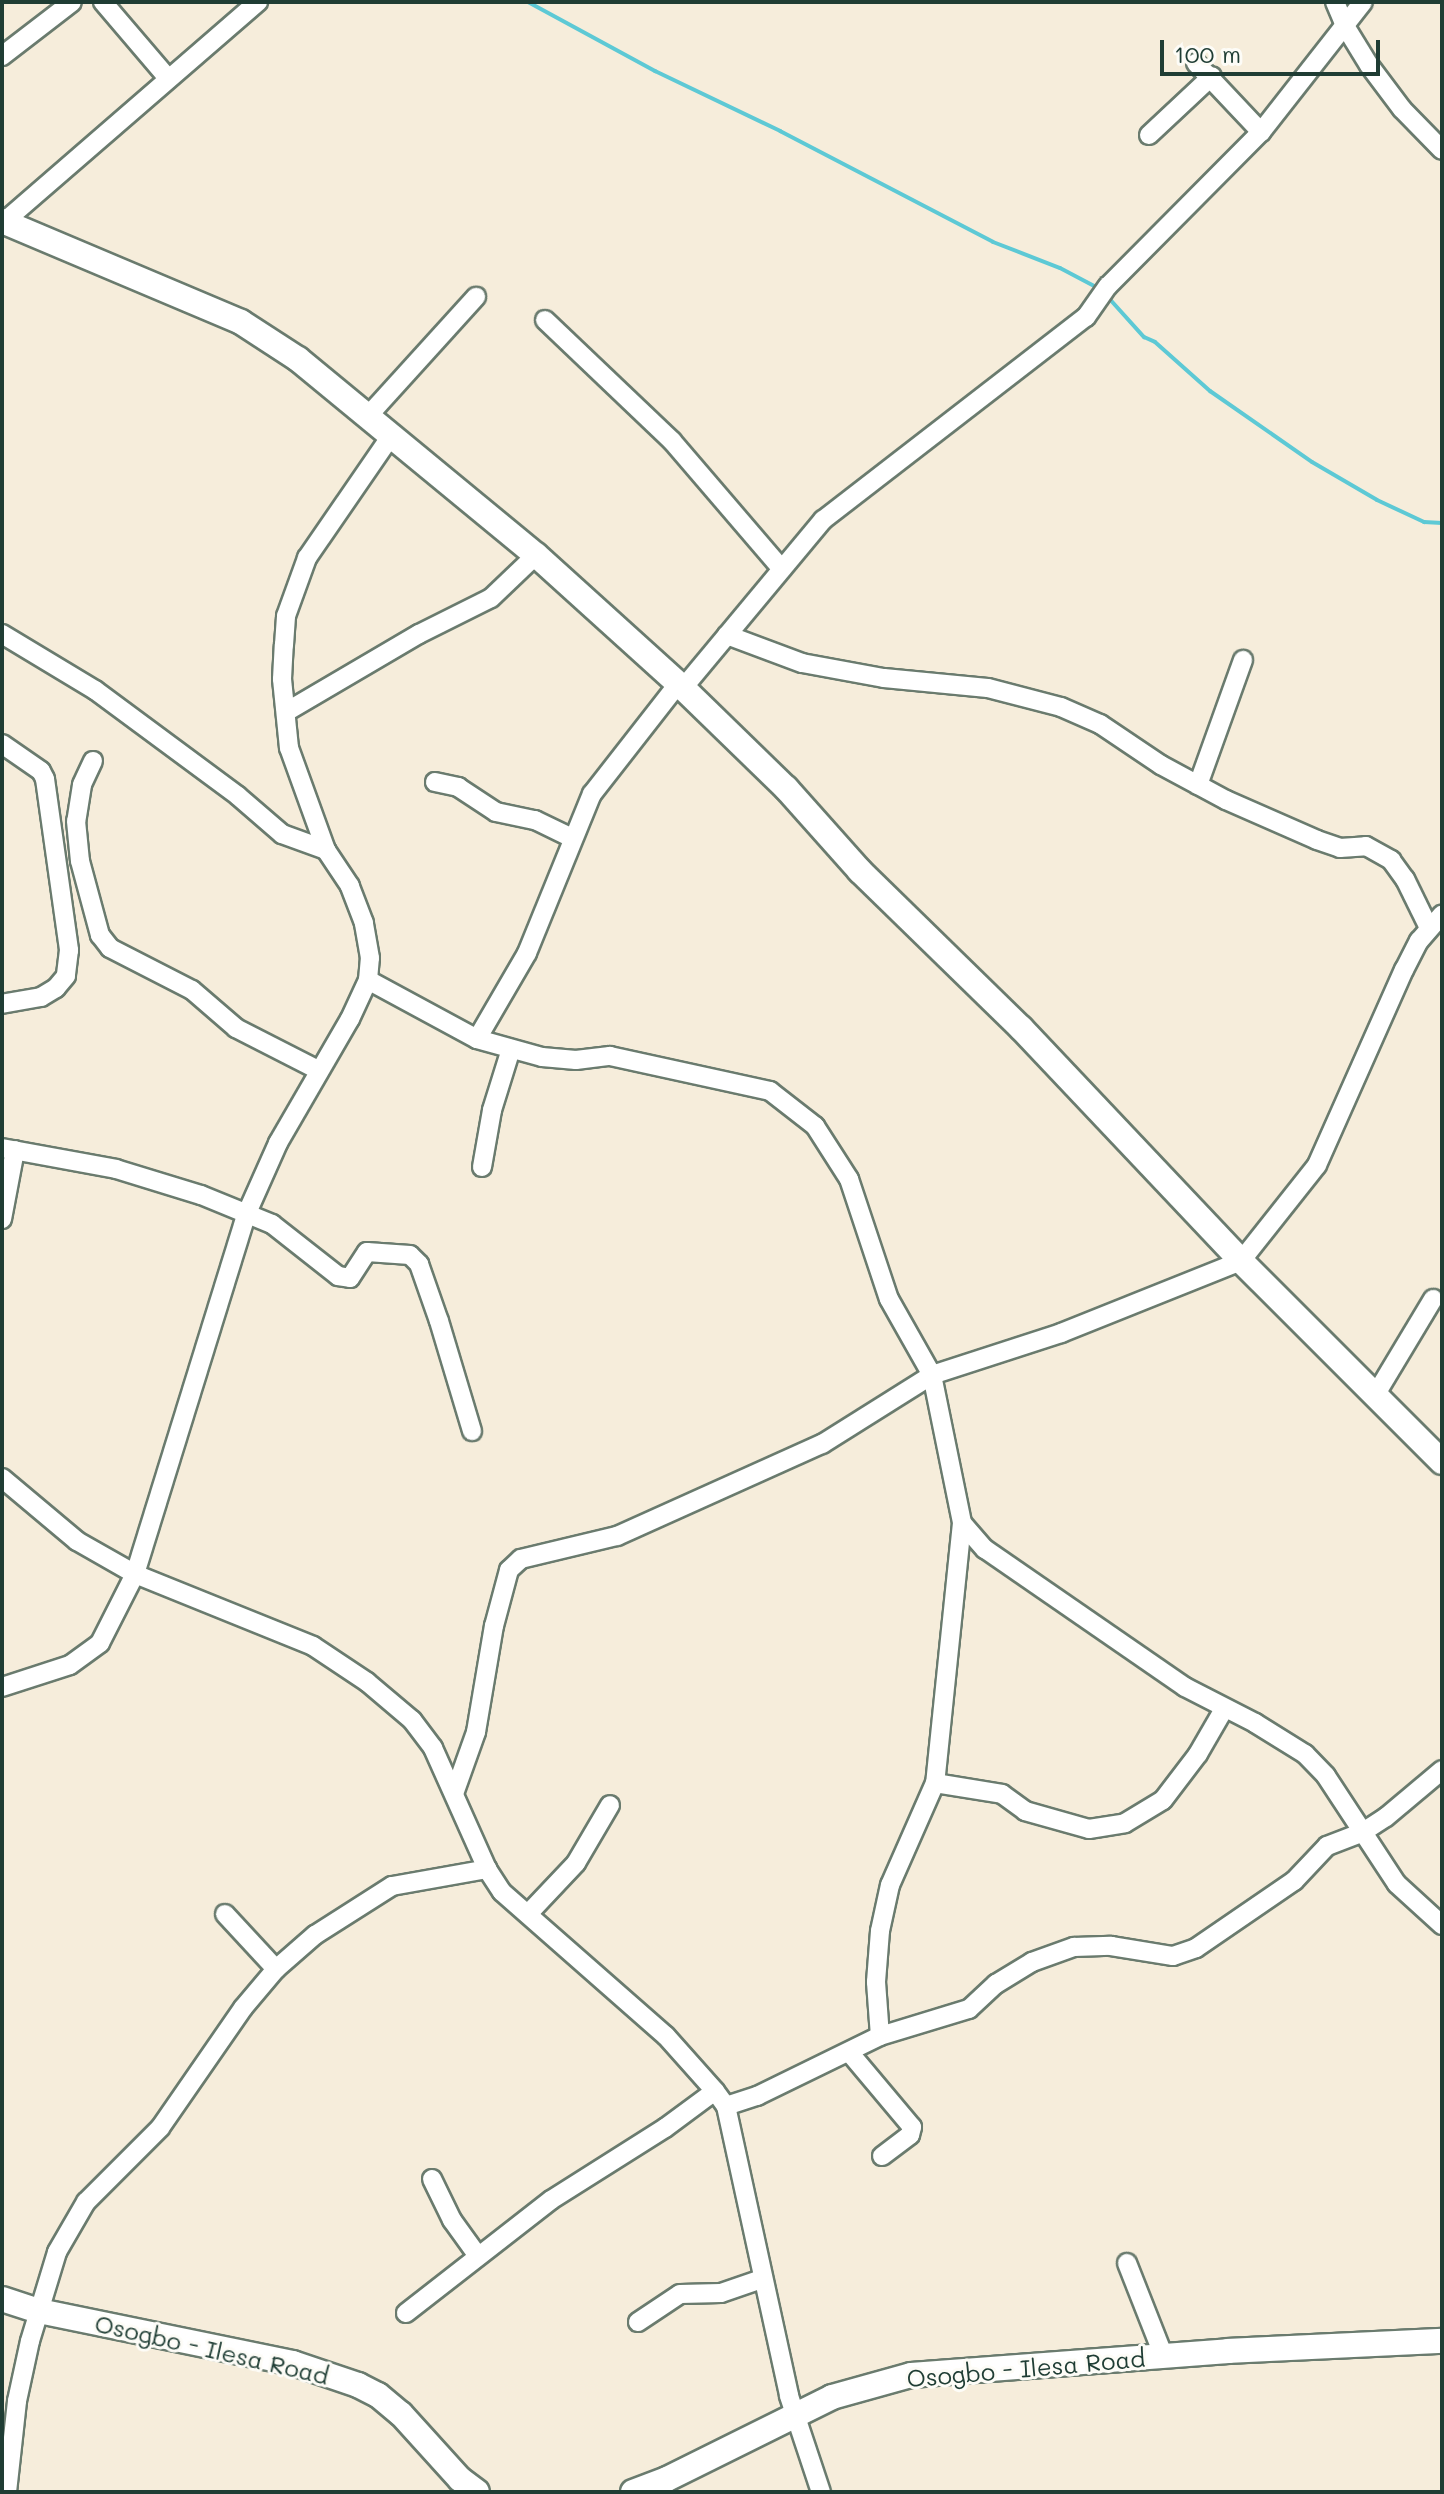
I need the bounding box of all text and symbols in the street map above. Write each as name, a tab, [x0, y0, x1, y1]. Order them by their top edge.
scale bar	[1164, 24, 1384, 74]
text: 100 m	[1174, 38, 1241, 69]
street label: Osogbo - Ilesa Road	[92, 2308, 332, 2390]
street label: Osogbo - Ilesa Road	[906, 2343, 1146, 2393]

